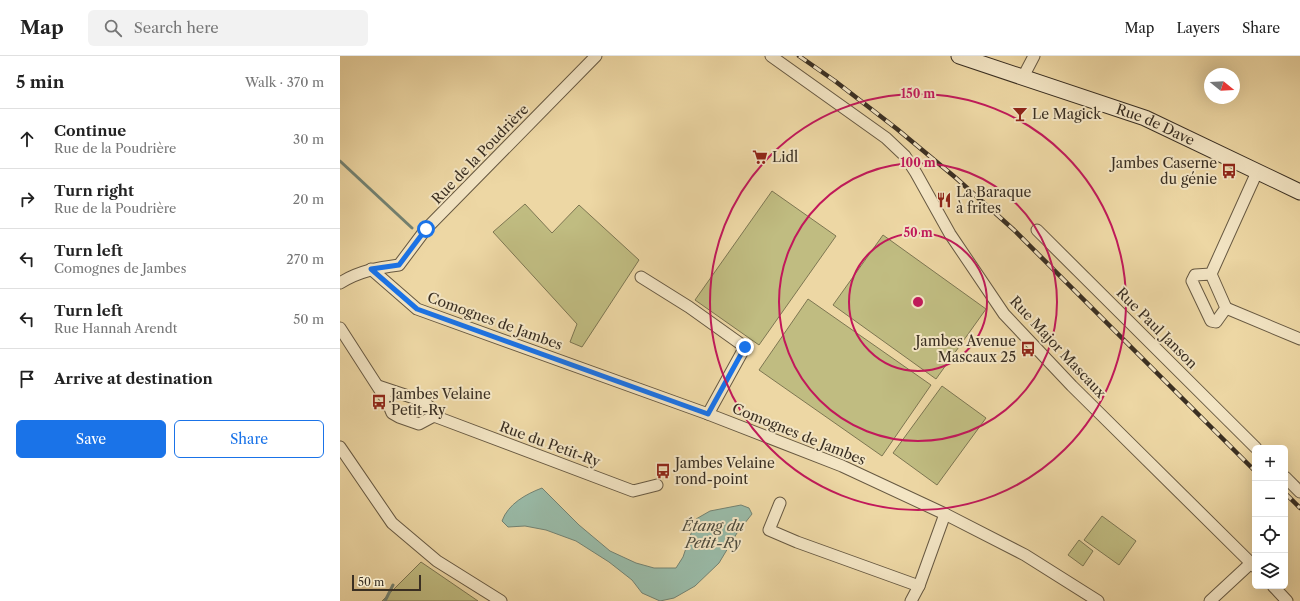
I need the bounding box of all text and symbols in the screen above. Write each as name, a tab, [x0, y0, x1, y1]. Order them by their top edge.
search box	[88, 10, 368, 46]
text: Map	[20, 16, 64, 39]
icon: search	[102, 17, 124, 39]
text: Search here	[134, 18, 219, 37]
text: Map	[1124, 19, 1154, 37]
text: Layers	[1176, 19, 1220, 37]
text: Share	[1242, 19, 1280, 37]
north arrow	[1204, 68, 1240, 104]
text: 5 min	[16, 72, 64, 92]
text: Walk · 370 m	[245, 74, 324, 90]
text: 150 m	[901, 86, 935, 101]
street label: Rue de la Poudrière	[428, 100, 532, 208]
street label: Rue de Dave	[1114, 100, 1198, 149]
bar icon: Le Magick	[1011, 105, 1029, 123]
place label: Le Magick	[1032, 105, 1102, 123]
text: Continue	[54, 121, 126, 140]
icon: ahead	[16, 128, 38, 150]
text: 30 m	[293, 131, 324, 147]
text: Rue de la Poudrière	[54, 140, 176, 156]
supermarket icon: Lidl	[751, 148, 769, 166]
place label: Lidl	[772, 148, 798, 166]
place label: Jambes Caserne du génie	[1109, 154, 1217, 188]
text: 100 m	[900, 155, 936, 170]
bus stop icon: Jambes Caserne du génie	[1220, 162, 1238, 180]
text: Turn right	[54, 181, 134, 200]
place label: La Baraque à frites	[956, 183, 1032, 217]
icon: right	[16, 188, 38, 210]
text: 20 m	[293, 191, 324, 207]
restaurant icon: La Baraque à frites	[935, 191, 953, 209]
text: Rue de la Poudrière	[54, 200, 176, 216]
route start	[417, 220, 435, 238]
text: 50 m	[903, 225, 933, 240]
text: Turn left	[54, 241, 123, 260]
icon: left	[16, 248, 38, 270]
text: 270 m	[286, 251, 324, 267]
text: Comognes de Jambes	[54, 260, 186, 276]
street label: Rue Paul Janson	[1113, 284, 1202, 373]
street label: Comognes de Jambes	[425, 288, 565, 354]
street label: Rue Major Mascaux	[1006, 292, 1110, 402]
centre of rings	[911, 295, 925, 309]
text: Turn left	[54, 301, 123, 320]
icon: left	[16, 308, 38, 330]
text: 50 m	[293, 311, 324, 327]
text: Rue Hannah Arendt	[54, 320, 177, 336]
place label: Jambes Avenue Mascaux 25	[914, 332, 1016, 366]
route end	[736, 338, 754, 356]
bus stop icon: Jambes Avenue Mascaux 25	[1019, 340, 1037, 358]
icon: arrive	[16, 368, 38, 390]
text: Arrive at destination	[54, 369, 213, 388]
place label: Jambes Velaine Petit-Ry	[389, 385, 491, 419]
bus stop icon: Jambes Velaine Petit-Ry	[370, 393, 388, 411]
street label: Comognes de Jambes	[730, 399, 868, 469]
street label: Rue du Petit-Ry	[497, 417, 603, 471]
button: Save	[16, 420, 166, 458]
button: Share	[174, 420, 324, 458]
map controls	[1252, 445, 1288, 589]
button: +	[1252, 445, 1288, 481]
place label: Jambes Velaine rond-point	[673, 454, 775, 488]
bus stop icon: Jambes Velaine rond-point	[654, 462, 672, 480]
button: −	[1252, 481, 1288, 517]
water label: Étang du Petit-Ry	[681, 516, 744, 552]
button: locate	[1252, 517, 1288, 553]
button: layers	[1252, 553, 1288, 589]
scale bar	[352, 573, 421, 592]
text: 50 m	[358, 575, 384, 589]

